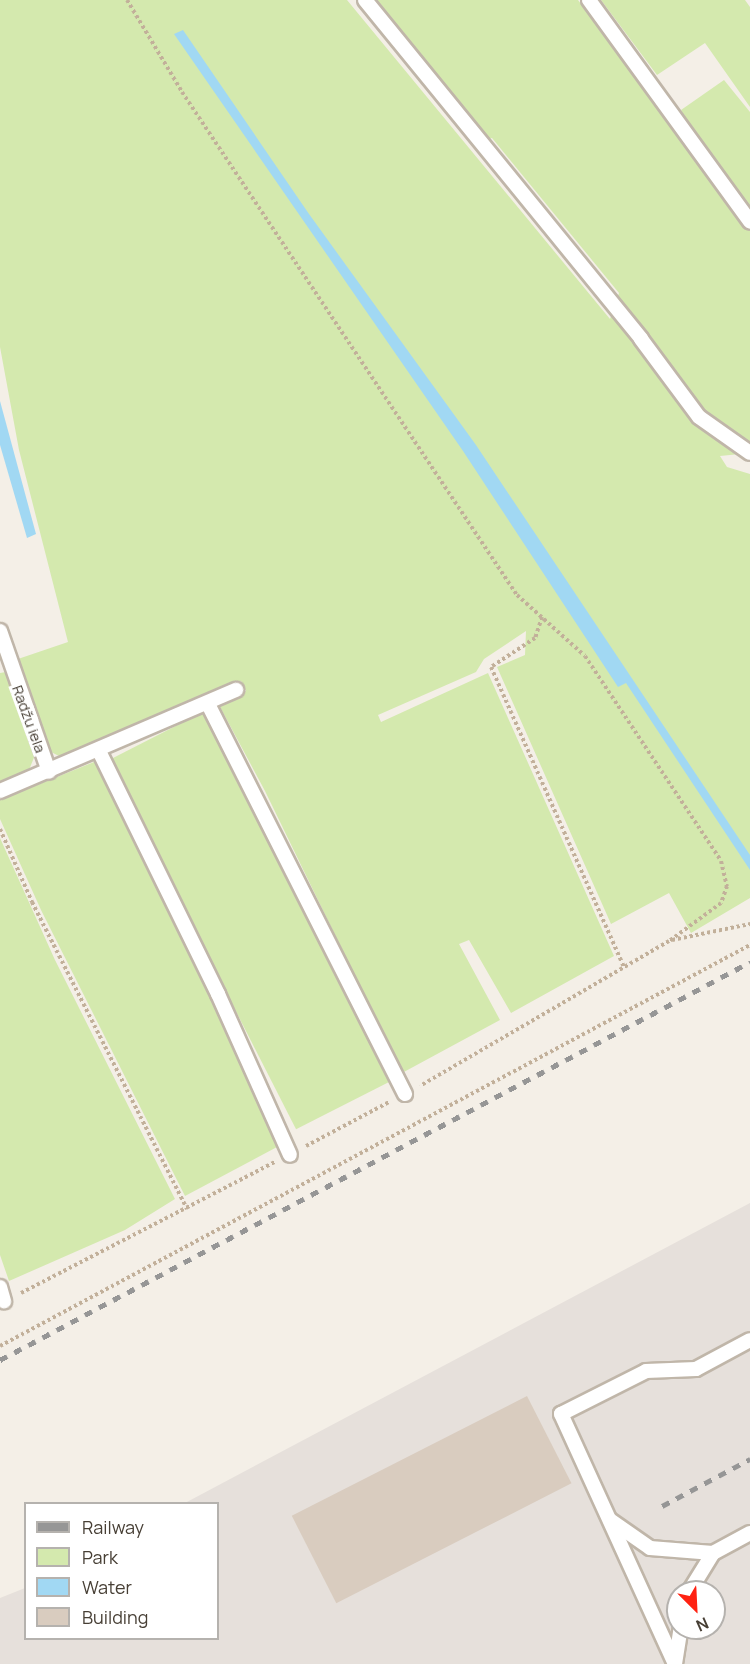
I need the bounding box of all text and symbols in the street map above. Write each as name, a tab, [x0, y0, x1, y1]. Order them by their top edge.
street label: Radžu iela	[8, 683, 50, 755]
legend	[24, 1502, 219, 1640]
text: Railway	[82, 1515, 144, 1539]
text: Park	[82, 1545, 118, 1569]
text: Water	[82, 1575, 132, 1599]
north arrow	[666, 1580, 726, 1640]
text: Building	[82, 1605, 148, 1629]
text: N	[693, 1612, 712, 1637]

